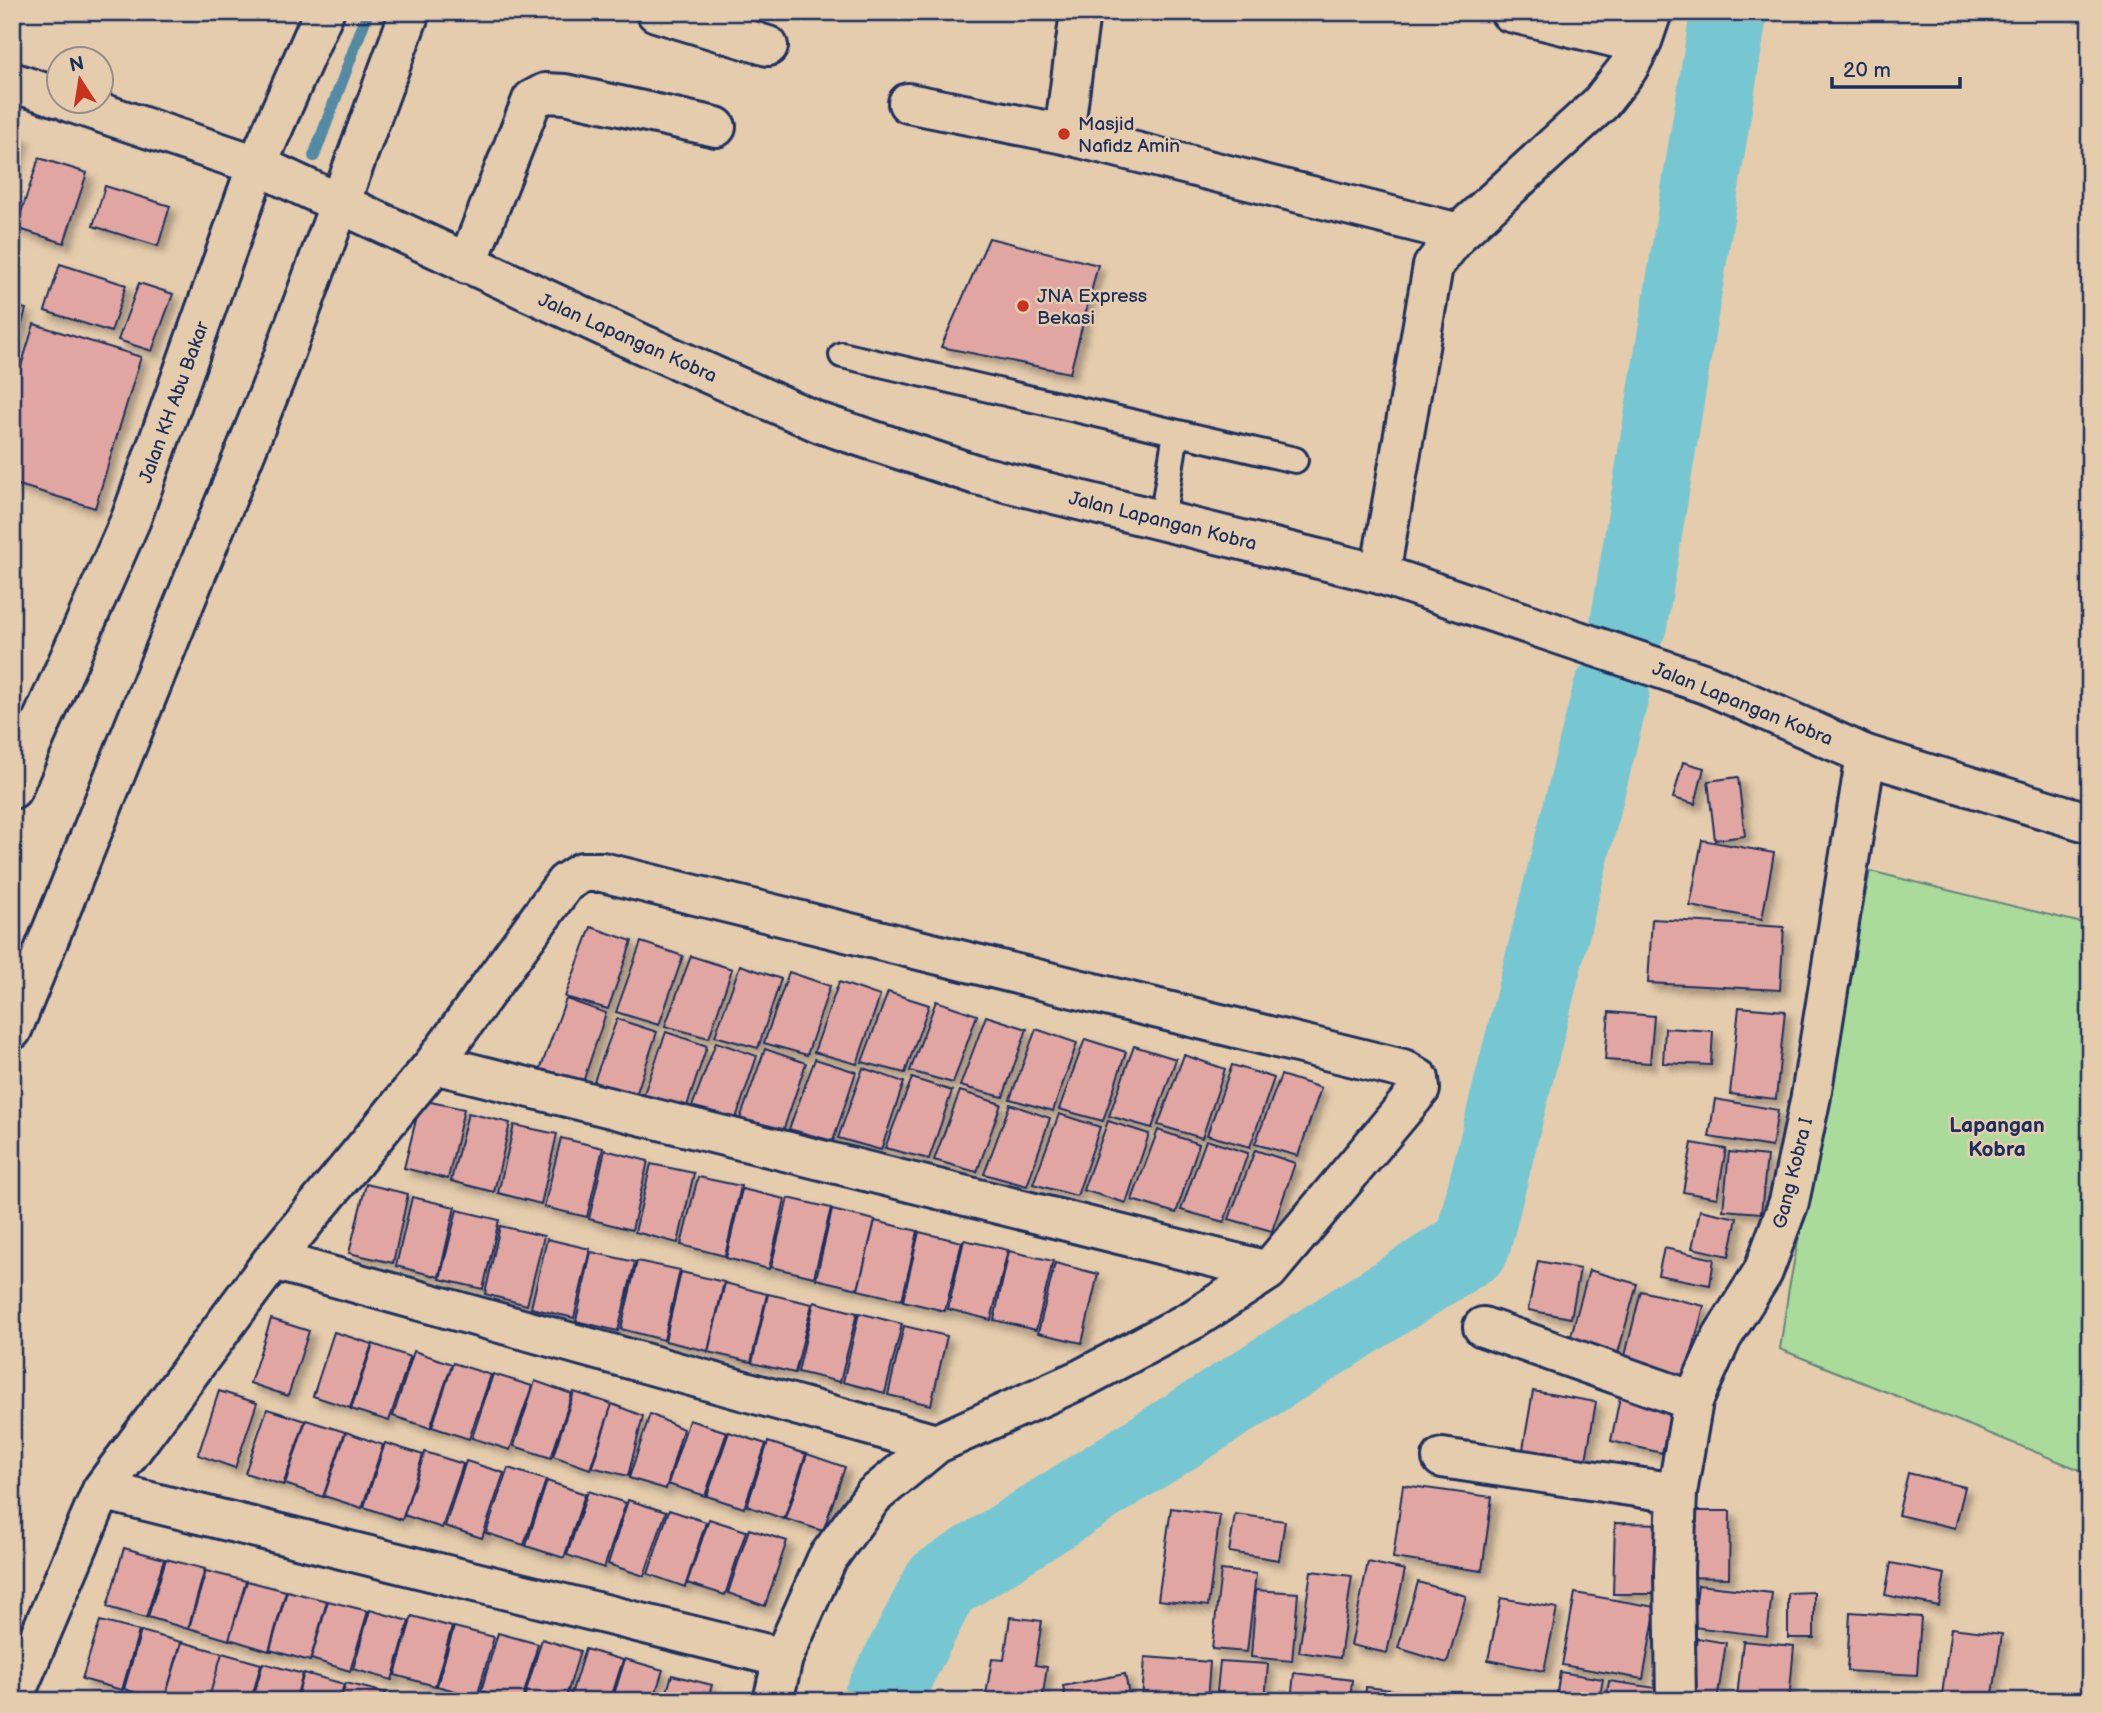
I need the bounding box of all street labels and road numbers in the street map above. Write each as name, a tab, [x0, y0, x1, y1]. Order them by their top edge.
street label: Jalan Lapangan Kobra	[535, 289, 720, 388]
street label: Jalan KH Abu Bakar	[134, 317, 215, 487]
street label: Jalan Lapangan Kobra	[1066, 487, 1259, 556]
street label: Jalan Lapangan Kobra	[1649, 658, 1836, 751]
street label: Gang Kobra I	[1769, 1115, 1818, 1231]

